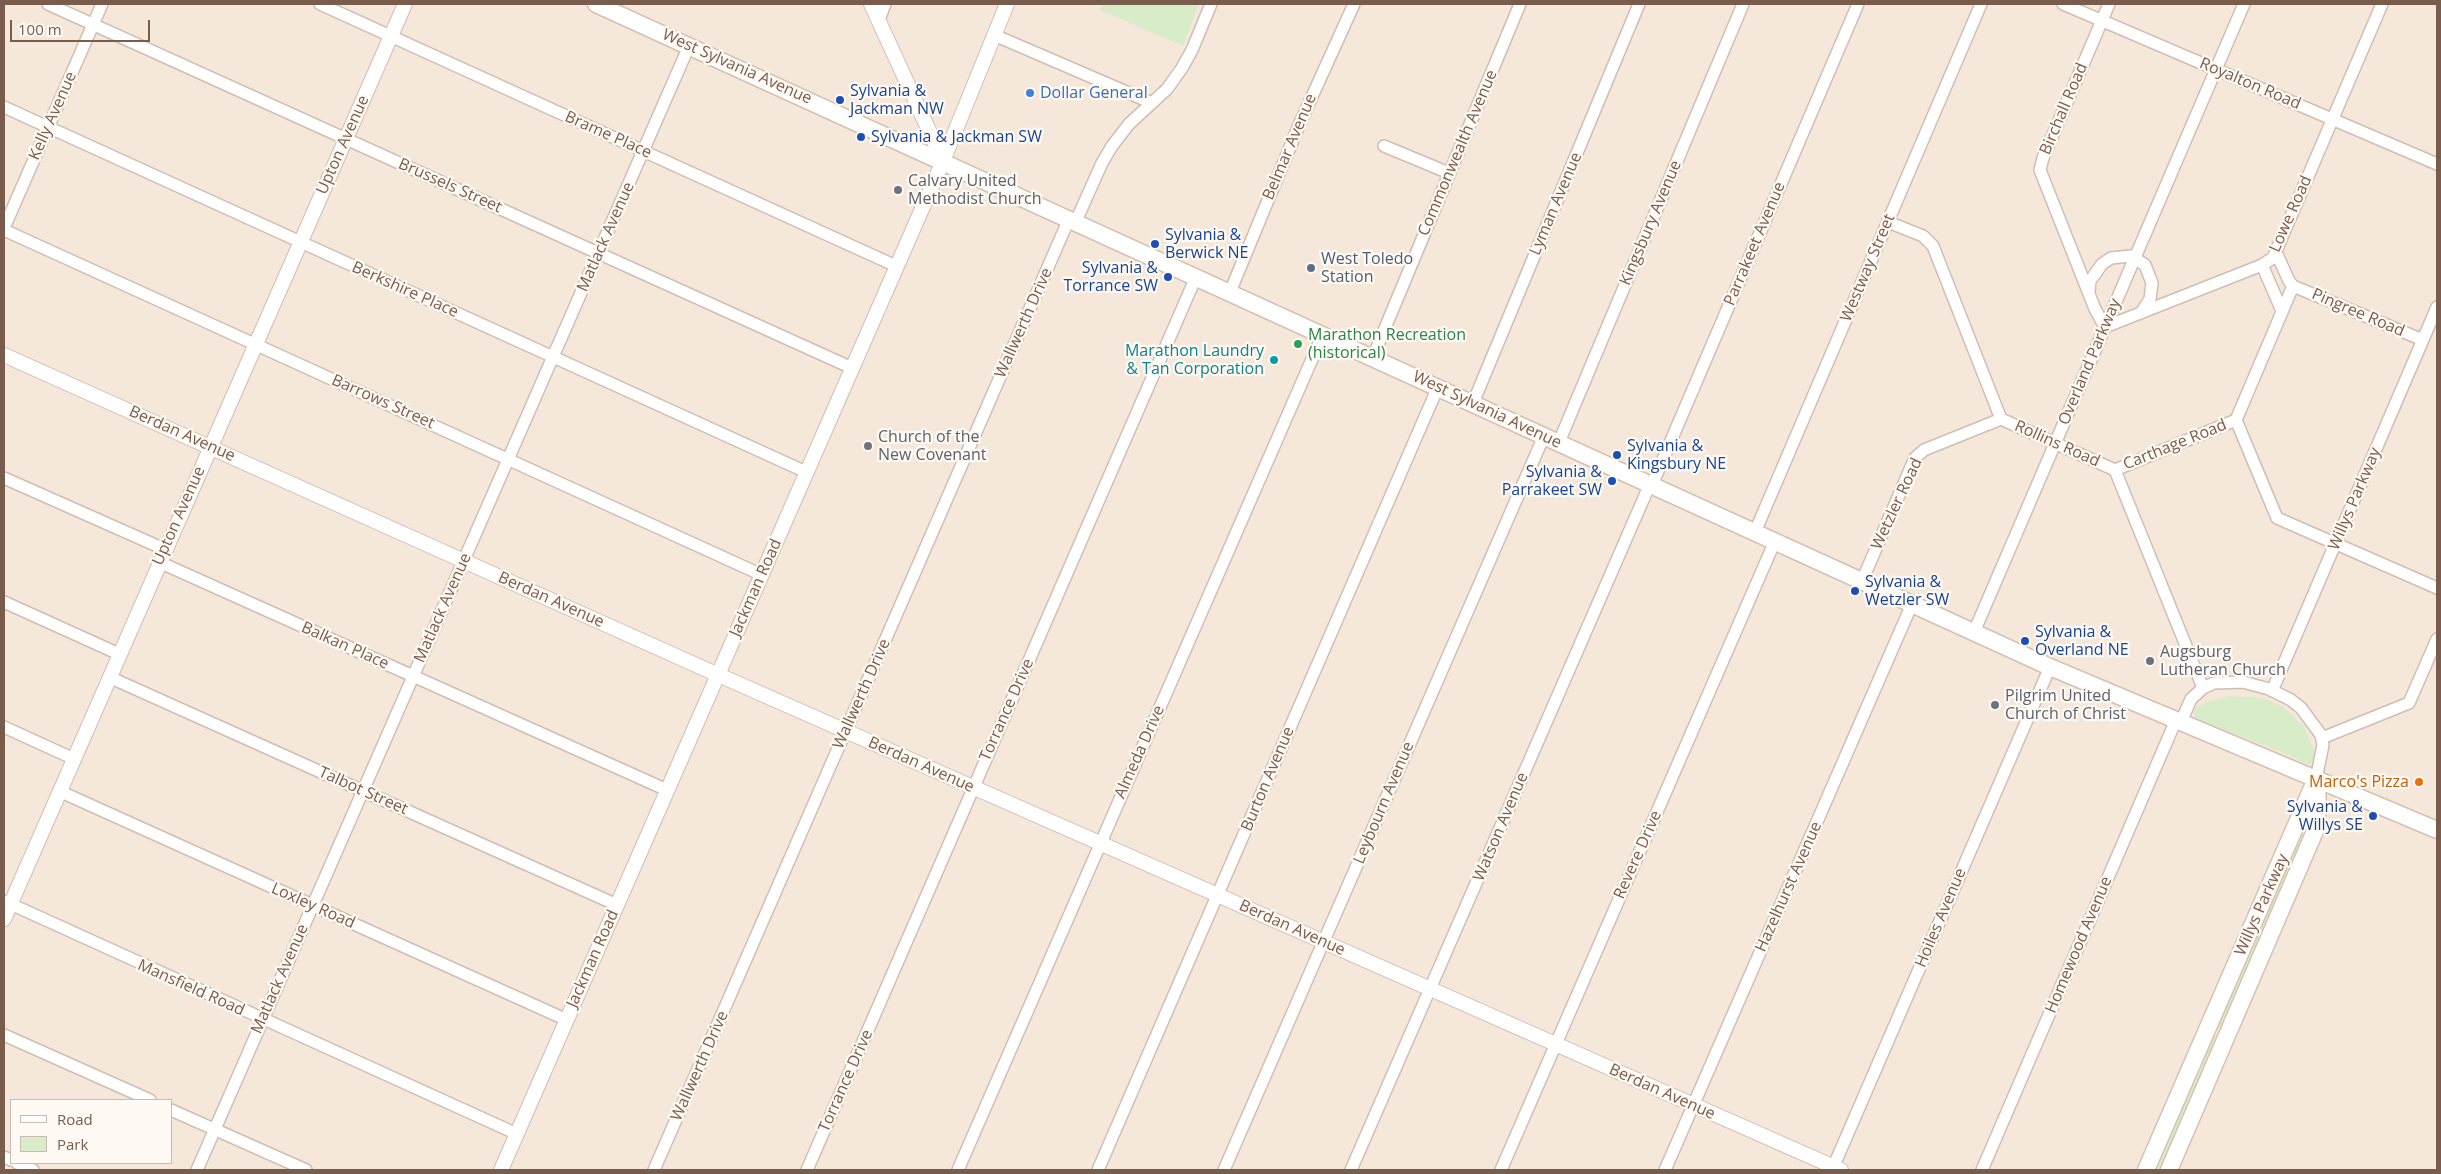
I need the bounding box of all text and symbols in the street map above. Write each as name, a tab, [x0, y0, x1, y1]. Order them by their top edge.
scale bar	[12, 10, 152, 42]
text: 100 m	[18, 19, 62, 39]
street label: West Sylvania Avenue	[659, 25, 815, 109]
street label: Royalton Road	[2197, 54, 2303, 114]
street label: Birchall Road	[2036, 60, 2092, 158]
street label: Commonwealth Avenue	[1414, 67, 1502, 239]
street label: Kelly Avenue	[25, 69, 81, 163]
place label: Sylvania & Jackman NW	[850, 81, 944, 119]
place label: Dollar General	[1040, 83, 1148, 103]
marker: Dollar General	[1024, 87, 1036, 99]
street label: Belmar Avenue	[1259, 91, 1321, 203]
street label: Upton Avenue	[313, 92, 373, 198]
marker: Sylvania & Jackman NW	[834, 94, 846, 106]
street label: Brame Place	[562, 107, 654, 163]
place label: Sylvania & Jackman SW	[871, 127, 1042, 147]
marker: Sylvania & Jackman SW	[855, 131, 867, 143]
street label: Lyman Avenue	[1526, 150, 1586, 258]
street label: Brussels Street	[395, 155, 505, 217]
street label: Kingsbury Avenue	[1616, 158, 1686, 288]
place label: Calvary United Methodist Church	[908, 171, 1042, 209]
street label: Lowe Road	[2266, 173, 2316, 255]
street label: Matlack Avenue	[573, 179, 639, 295]
street label: Parrakeet Avenue	[1720, 179, 1790, 309]
marker: Calvary United Methodist Church	[892, 184, 904, 196]
street label: Westway Street	[1837, 211, 1899, 325]
place label: Sylvania & Berwick NE	[1165, 225, 1248, 263]
marker: Sylvania & Berwick NE	[1149, 238, 1161, 250]
place label: West Toledo Station	[1321, 249, 1413, 287]
street label: Berkshire Place	[349, 258, 461, 322]
place label: Sylvania & Torrance SW	[1063, 258, 1158, 296]
marker: West Toledo Station	[1305, 262, 1317, 274]
street label: Wallwerth Drive	[991, 265, 1057, 381]
marker: Sylvania & Torrance SW	[1162, 271, 1174, 283]
street label: Pingree Road	[2309, 285, 2407, 341]
street label: Overland Parkway	[2055, 296, 2125, 428]
place label: Marathon Recreation (historical)	[1308, 325, 1466, 363]
marker: Marathon Recreation (historical)	[1292, 338, 1304, 350]
place label: Marathon Laundry & Tan Corporation	[1125, 341, 1264, 379]
marker: Marathon Laundry & Tan Corporation	[1268, 354, 1280, 366]
street label: West Sylvania Avenue	[1410, 367, 1564, 453]
street label: Barrows Street	[328, 371, 438, 433]
street label: Berdan Avenue	[126, 402, 238, 466]
street label: Carthage Road	[2120, 416, 2230, 474]
street label: Rollins Road	[2011, 417, 2103, 471]
place label: Church of the New Covenant	[878, 427, 986, 465]
place label: Sylvania & Kingsbury NE	[1627, 436, 1726, 474]
marker: Church of the New Covenant	[862, 440, 874, 452]
street label: Willys Parkway	[2325, 445, 2385, 553]
marker: Sylvania & Kingsbury NE	[1611, 449, 1623, 461]
street label: Wetzler Road	[1867, 455, 1927, 553]
place label: Sylvania & Parrakeet SW	[1502, 462, 1602, 500]
street label: Upton Avenue	[149, 463, 209, 569]
marker: Sylvania & Parrakeet SW	[1606, 475, 1618, 487]
street label: Jackman Road	[726, 536, 786, 640]
street label: Matlack Avenue	[410, 550, 476, 666]
street label: Berdan Avenue	[495, 568, 607, 632]
place label: Sylvania & Wetzler SW	[1865, 572, 1949, 610]
marker: Sylvania & Wetzler SW	[1849, 585, 1861, 597]
street label: Balkan Place	[298, 618, 392, 674]
place label: Sylvania & Overland NE	[2035, 622, 2129, 660]
marker: Sylvania & Overland NE	[2019, 635, 2031, 647]
street label: Wallwerth Drive	[829, 636, 895, 752]
place label: Augsburg Lutheran Church	[2160, 642, 2286, 680]
marker: Augsburg Lutheran Church	[2144, 655, 2156, 667]
street label: Torrance Drive	[976, 656, 1038, 764]
place label: Pilgrim United Church of Christ	[2005, 686, 2126, 724]
marker: Pilgrim United Church of Christ	[1989, 699, 2001, 711]
street label: Almeda Drive	[1111, 702, 1169, 802]
street label: Burton Avenue	[1237, 724, 1299, 834]
street label: Berdan Avenue	[865, 733, 977, 797]
street label: Leybourn Avenue	[1350, 739, 1418, 867]
street label: Talbot Street	[315, 763, 411, 819]
street label: Watson Avenue	[1469, 770, 1533, 884]
place label: Marco's Pizza	[2309, 772, 2409, 792]
marker: Marco's Pizza	[2413, 776, 2425, 788]
place label: Sylvania & Willys SE	[2287, 797, 2363, 835]
street label: Revere Drive	[1610, 808, 1666, 902]
marker: Sylvania & Willys SE	[2367, 810, 2379, 822]
street label: Hazelhurst Avenue	[1752, 819, 1826, 955]
street label: Willys Parkway	[2231, 851, 2293, 959]
street label: Hoiles Avenue	[1911, 865, 1971, 971]
street label: Homewood Avenue	[2042, 874, 2116, 1016]
street label: Loxley Road	[268, 879, 358, 933]
street label: Berdan Avenue	[1236, 896, 1348, 960]
street label: Jackman Road	[563, 907, 623, 1011]
street label: Matlack Avenue	[247, 921, 313, 1037]
street label: Mansfield Road	[134, 956, 248, 1020]
street label: Wallwerth Drive	[667, 1008, 733, 1124]
street label: Torrance Drive	[815, 1027, 877, 1135]
street label: Berdan Avenue	[1606, 1060, 1718, 1124]
legend	[10, 1099, 172, 1164]
text: Road	[57, 1109, 93, 1129]
text: Park	[57, 1134, 88, 1154]

